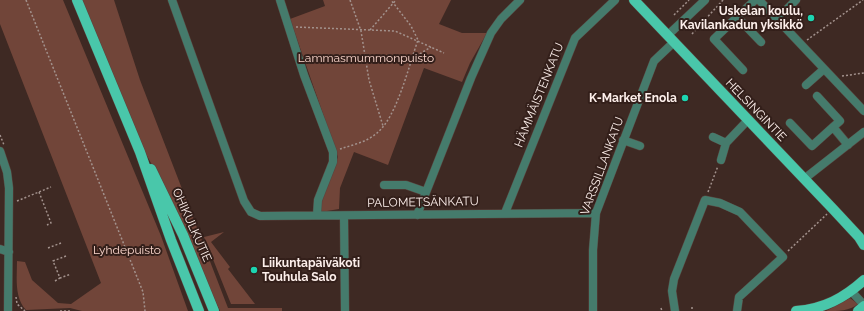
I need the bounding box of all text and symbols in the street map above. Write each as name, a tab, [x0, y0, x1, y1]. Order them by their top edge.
place label: Uskelan koulu, Kavilankadun yksikkö	[680, 4, 803, 32]
marker: Uskelan koulu, Kavilankadun yksikkö	[806, 13, 816, 23]
street label: HÄMMÄISTENKATU	[512, 41, 566, 149]
park label: Lammasmummonpuisto	[298, 51, 434, 65]
street label: HELSINGINTIE	[723, 76, 789, 144]
place label: K-Market Enola	[589, 91, 677, 105]
marker: K-Market Enola	[680, 93, 690, 103]
street label: VARSSILLANKATU	[578, 115, 626, 217]
street label: OHIKULKUTIE	[170, 186, 214, 264]
street label: PALOMETSÄNKATU	[367, 194, 479, 210]
park label: Lyhdepuisto	[93, 243, 161, 257]
place label: Liikuntapäiväkoti Touhula Salo	[262, 256, 360, 284]
marker: Liikuntapäiväkoti Touhula Salo	[249, 265, 259, 275]

